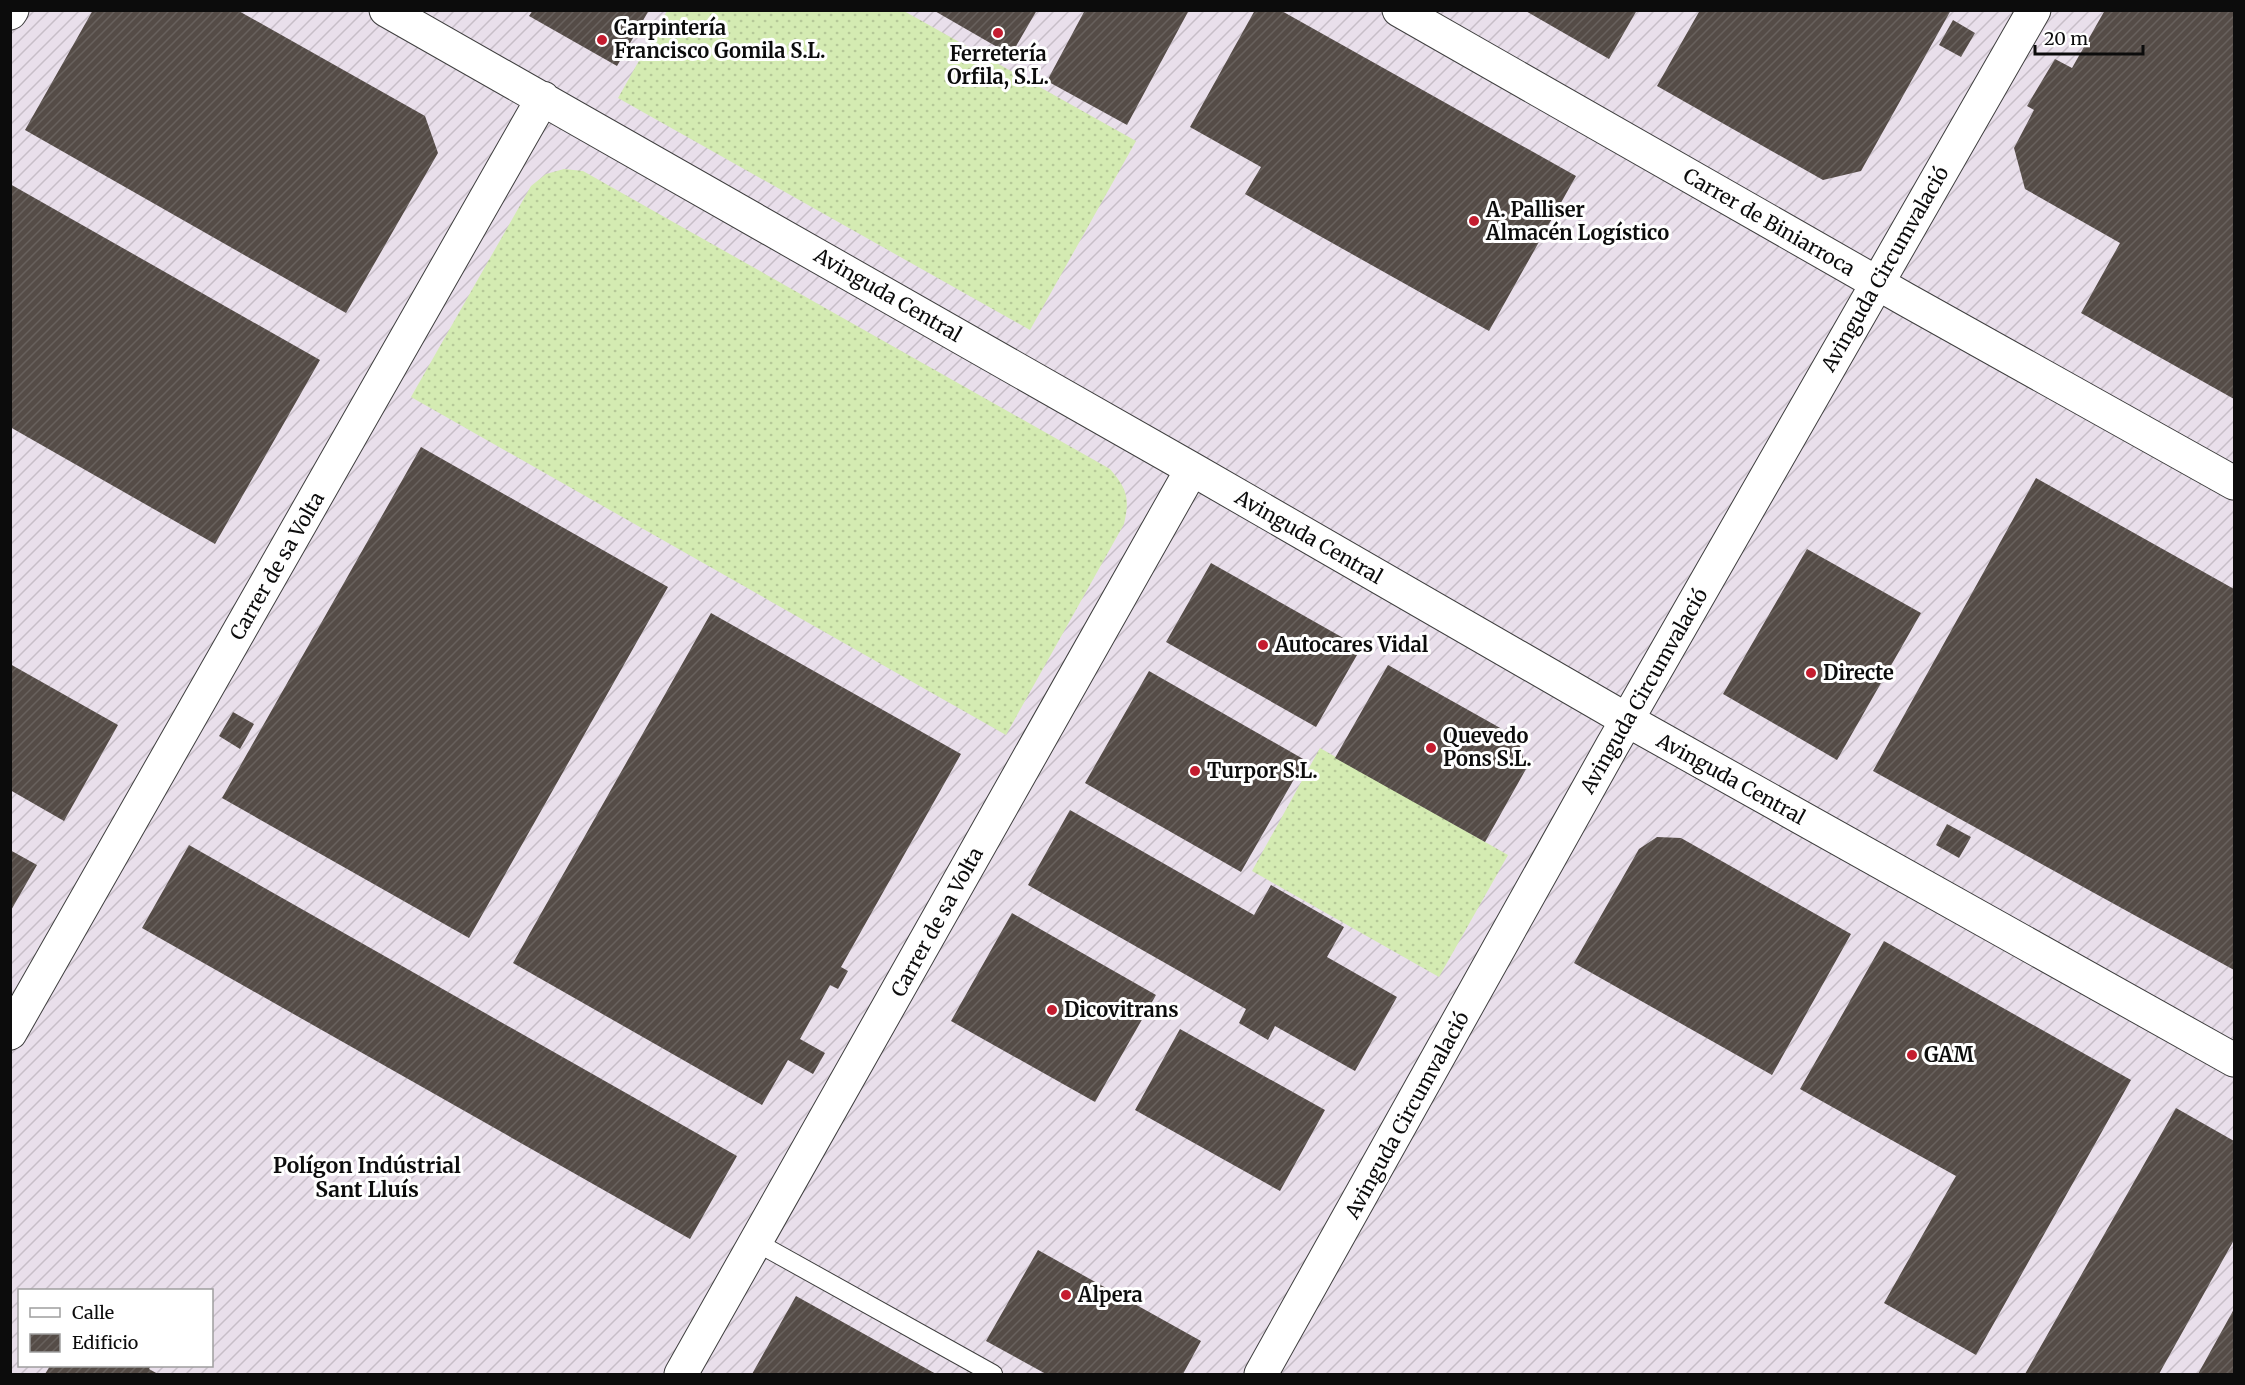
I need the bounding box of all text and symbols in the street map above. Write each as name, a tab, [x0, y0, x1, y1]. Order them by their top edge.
place label: Carpintería Francisco Gomila S.L.	[614, 15, 826, 63]
scale bar	[2035, 18, 2143, 56]
marker: Ferretería Orfila, S.L.	[991, 26, 1005, 40]
text: 20 m	[2044, 27, 2088, 50]
marker: Carpintería Francisco Gomila S.L.	[595, 33, 609, 47]
place label: Ferretería Orfila, S.L.	[947, 41, 1049, 90]
street label: Avinguda Circumvalació	[1815, 161, 1954, 377]
street label: Carrer de Biniarroca	[1679, 162, 1860, 281]
place label: A. Palliser Almacén Logístico	[1485, 197, 1669, 245]
marker: A. Palliser Almacén Logístico	[1467, 214, 1481, 228]
street label: Avinguda Central	[809, 242, 966, 347]
street label: Avinguda Central	[1230, 484, 1387, 589]
street label: Carrer de sa Volta	[224, 487, 329, 644]
street label: Avinguda Circumvalació	[1574, 583, 1713, 799]
place label: Autocares Vidal	[1274, 632, 1429, 657]
marker: Autocares Vidal	[1256, 638, 1270, 652]
place label: Directe	[1823, 660, 1894, 685]
marker: Directe	[1804, 666, 1818, 680]
place label: Quevedo Pons S.L.	[1443, 723, 1532, 771]
street label: Avinguda Central	[1652, 727, 1810, 830]
marker: Quevedo Pons S.L.	[1424, 741, 1438, 755]
place label: Turpor S.L.	[1207, 758, 1318, 783]
marker: Turpor S.L.	[1188, 764, 1202, 778]
street label: Carrer de sa Volta	[885, 842, 988, 1001]
place label: Dicovitrans	[1064, 997, 1179, 1022]
marker: Dicovitrans	[1045, 1003, 1059, 1017]
street label: Avinguda Circumvalació	[1339, 1007, 1474, 1224]
place label: GAM	[1924, 1042, 1974, 1067]
marker: GAM	[1905, 1048, 1919, 1062]
district label: Polígon Indústrial Sant Lluís	[273, 1152, 461, 1203]
place label: Alpera	[1077, 1282, 1143, 1307]
marker: Alpera	[1059, 1288, 1073, 1302]
legend	[18, 1289, 213, 1367]
text: Calle	[72, 1301, 114, 1324]
text: Edificio	[72, 1331, 138, 1354]

